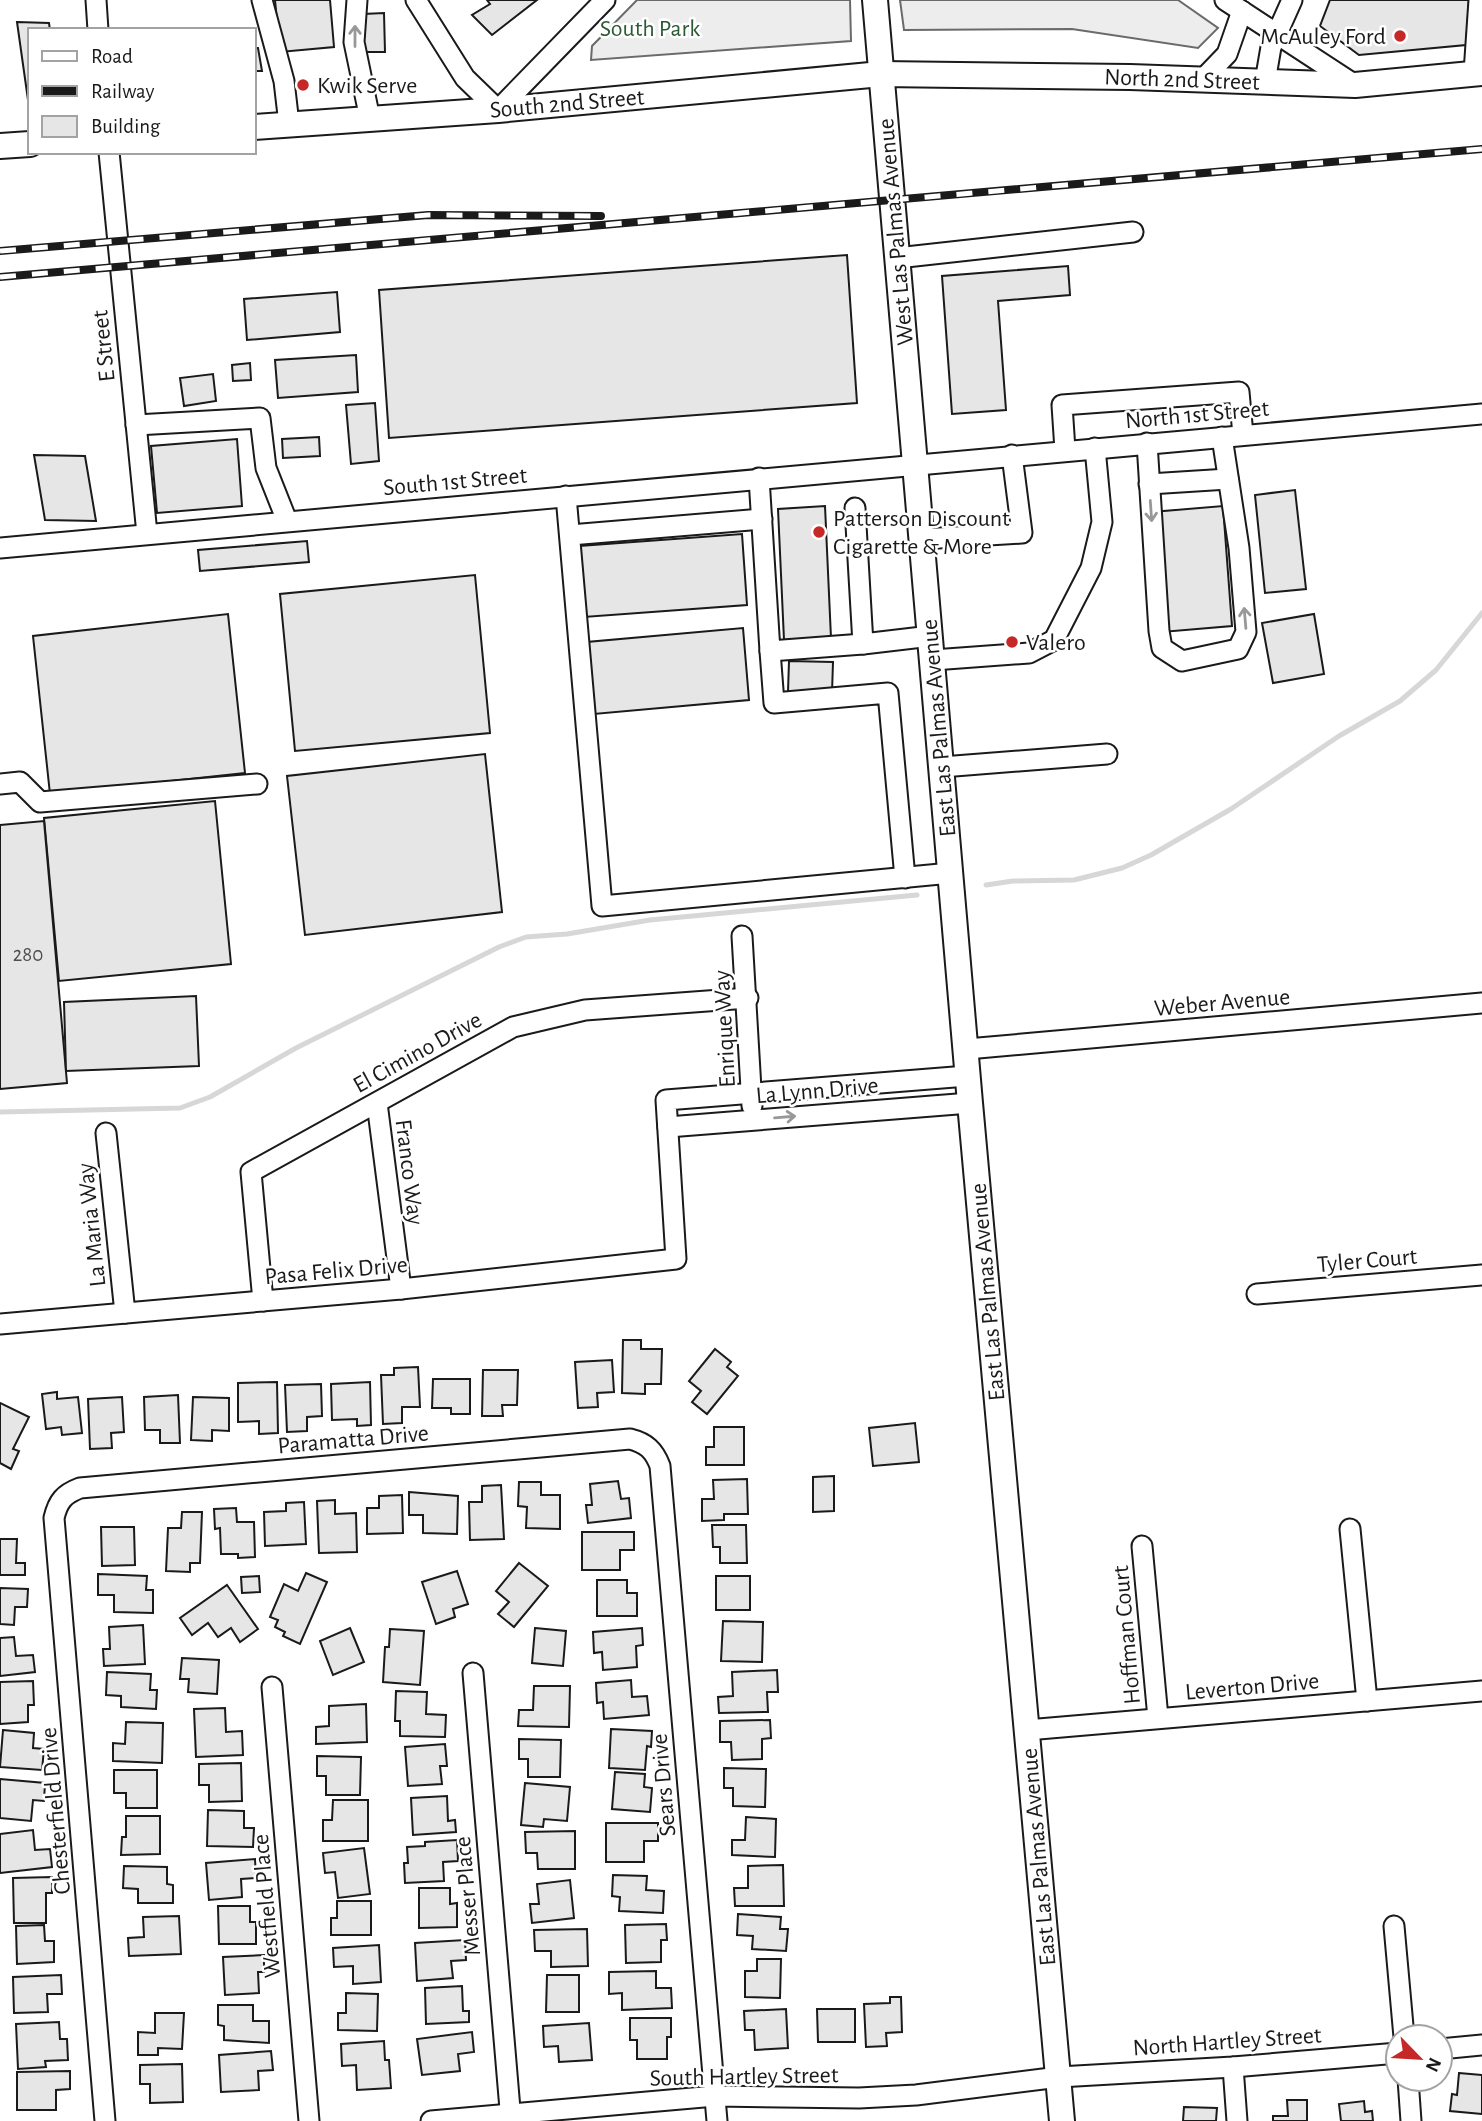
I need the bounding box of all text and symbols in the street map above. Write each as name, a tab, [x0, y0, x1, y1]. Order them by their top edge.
park label: South Park	[600, 17, 700, 41]
one-way arrow	[348, 24, 362, 47]
place label: McAuley Ford	[1260, 25, 1386, 49]
legend	[28, 28, 256, 154]
marker: McAuley Ford	[1392, 28, 1408, 44]
text: Road	[91, 46, 133, 67]
street label: North 2nd Street	[1104, 65, 1260, 95]
place label: Kwik Serve	[317, 74, 417, 98]
marker: Kwik Serve	[295, 77, 311, 93]
text: Railway	[91, 81, 154, 102]
street label: South 2nd Street	[489, 85, 646, 123]
text: Building	[91, 116, 161, 137]
street label: West Las Palmas Avenue	[874, 117, 918, 346]
street label: E Street	[88, 308, 120, 383]
street label: North 1st Street	[1124, 397, 1270, 433]
street label: South 1st Street	[382, 464, 528, 500]
one-way arrow	[1145, 500, 1158, 522]
place label: Patterson Discount Cigarette & More	[833, 507, 1010, 559]
marker: Patterson Discount Cigarette & More	[811, 524, 827, 540]
one-way arrow	[1238, 607, 1251, 629]
street label: East Las Palmas Avenue	[918, 618, 960, 838]
place label: Valero	[1026, 631, 1086, 655]
marker: Valero	[1004, 634, 1020, 650]
house number: 280	[13, 944, 43, 965]
street label: Enrique Way	[710, 970, 740, 1088]
street label: Weber Avenue	[1153, 985, 1291, 1021]
street label: El Cimino Drive	[349, 1008, 486, 1098]
street label: La Lynn Drive	[755, 1074, 879, 1108]
one-way arrow	[773, 1110, 796, 1123]
street label: Franco Way	[391, 1118, 427, 1226]
street label: La Maria Way	[74, 1162, 110, 1288]
street label: East Las Palmas Avenue	[967, 1182, 1009, 1402]
street label: Tyler Court	[1316, 1245, 1418, 1277]
street label: Pasa Felix Drive	[264, 1253, 409, 1289]
street label: Paramatta Drive	[277, 1421, 430, 1459]
street label: Hoffman Court	[1109, 1564, 1145, 1705]
street label: Leverton Drive	[1184, 1669, 1320, 1705]
street label: Chesterfield Drive	[37, 1726, 75, 1895]
street label: Sears Drive	[648, 1732, 680, 1837]
street label: East Las Palmas Avenue	[1018, 1747, 1060, 1967]
street label: Westfield Place	[249, 1833, 285, 1979]
street label: Messer Place	[451, 1835, 485, 1957]
street label: North Hartley Street	[1132, 2023, 1323, 2061]
north arrow	[1384, 2023, 1454, 2093]
text: N	[1422, 2055, 1444, 2075]
street label: South Hartley Street	[649, 2063, 839, 2091]

